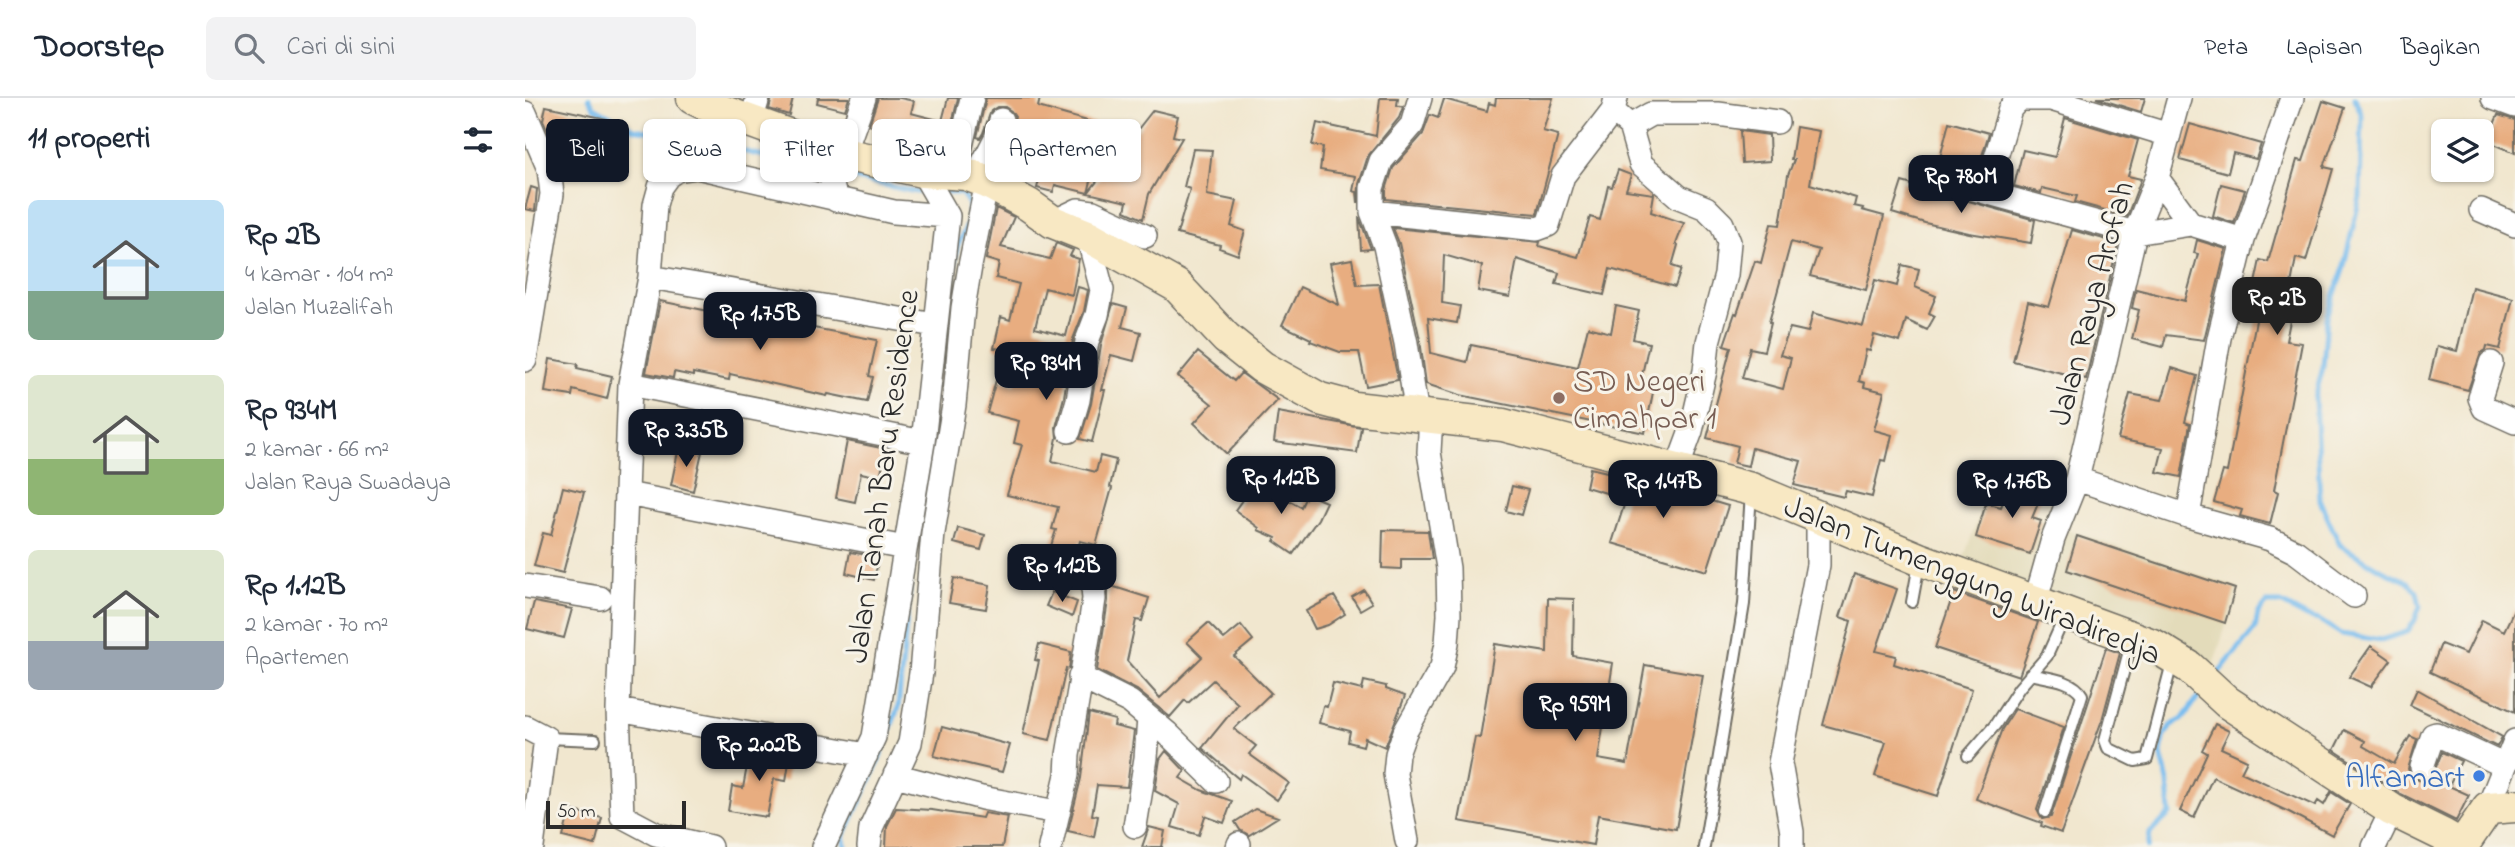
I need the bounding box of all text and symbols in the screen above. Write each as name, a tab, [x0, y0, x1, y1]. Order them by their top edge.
search box	[206, 17, 696, 80]
text: Doorstep	[35, 24, 164, 72]
icon: search	[230, 29, 268, 67]
text: Cari di sini	[286, 29, 395, 67]
text: Peta	[2204, 31, 2248, 66]
text: Lapisan	[2286, 31, 2362, 66]
text: Bagikan	[2400, 31, 2480, 66]
text: 11 properti	[28, 118, 150, 162]
chip: Beli	[546, 119, 629, 182]
chip: Sewa	[643, 119, 746, 182]
chip: Filter	[760, 119, 858, 182]
chip: Baru	[872, 119, 971, 182]
chip: Apartemen	[985, 119, 1141, 182]
map controls	[2431, 119, 2494, 182]
button: layers	[2431, 119, 2494, 182]
icon: filters	[459, 121, 497, 159]
pin: Rp 780M	[1896, 156, 2026, 215]
text: Rp 780M	[1925, 161, 1997, 194]
street label: Jalan Raya Arofah	[2038, 177, 2149, 431]
text: Rp 2B	[245, 215, 321, 259]
icon: home	[84, 228, 168, 312]
text: 4 kamar · 104 m²	[245, 259, 394, 292]
pin: Rp 2B	[2228, 278, 2326, 337]
text: Rp 2B	[2248, 283, 2306, 316]
street label: Jalan Tanah Baru Residence	[835, 286, 934, 666]
text: Jalan Muzalifah	[245, 292, 393, 325]
pin: Rp 1.75B	[688, 292, 832, 352]
text: Rp 1.75B	[719, 298, 801, 331]
pin: Rp 934M	[981, 342, 1111, 402]
text: Rp 934M	[1011, 348, 1081, 381]
place label: SD Negeri Cimahpar 1	[1573, 360, 1716, 444]
text: Rp 934M	[245, 390, 337, 434]
marker: SD Negeri Cimahpar 1	[1551, 390, 1567, 406]
icon: home	[84, 403, 168, 487]
pin: Rp 3.35B	[614, 410, 758, 469]
text: Rp 3.35B	[644, 415, 728, 448]
text: 2 kamar · 66 m²	[245, 434, 389, 467]
pin: Rp 1.12B	[1209, 456, 1353, 516]
pin: Rp 1.47B	[1591, 460, 1735, 520]
pin: Rp 1.76B	[1940, 460, 2084, 520]
text: Rp 1.12B	[1242, 462, 1320, 495]
text: Rp 1.47B	[1624, 466, 1702, 499]
text: Rp 1.76B	[1973, 466, 2051, 499]
text: Jalan Raya Swadaya	[245, 467, 451, 500]
street label: Jalan Tumenggung Wiradiredja	[1776, 485, 2167, 680]
pin: Rp 1.12B	[990, 545, 1134, 604]
text: Rp 1.12B	[1023, 550, 1101, 583]
text: Rp 1.12B	[245, 565, 346, 609]
icon: home	[84, 578, 168, 662]
text: 2 kamar · 70 m²	[245, 609, 388, 642]
text: Apartemen	[245, 642, 349, 675]
pin: Rp 959M	[1510, 684, 1640, 743]
text: Rp 959M	[1539, 689, 1611, 722]
pin: Rp 2.02B	[687, 724, 831, 783]
text: Rp 2.02B	[717, 729, 801, 762]
place label: Alfamart	[2345, 756, 2465, 803]
marker: Alfamart	[2471, 768, 2487, 784]
scale bar	[546, 798, 686, 830]
text: 50 m	[557, 799, 596, 826]

